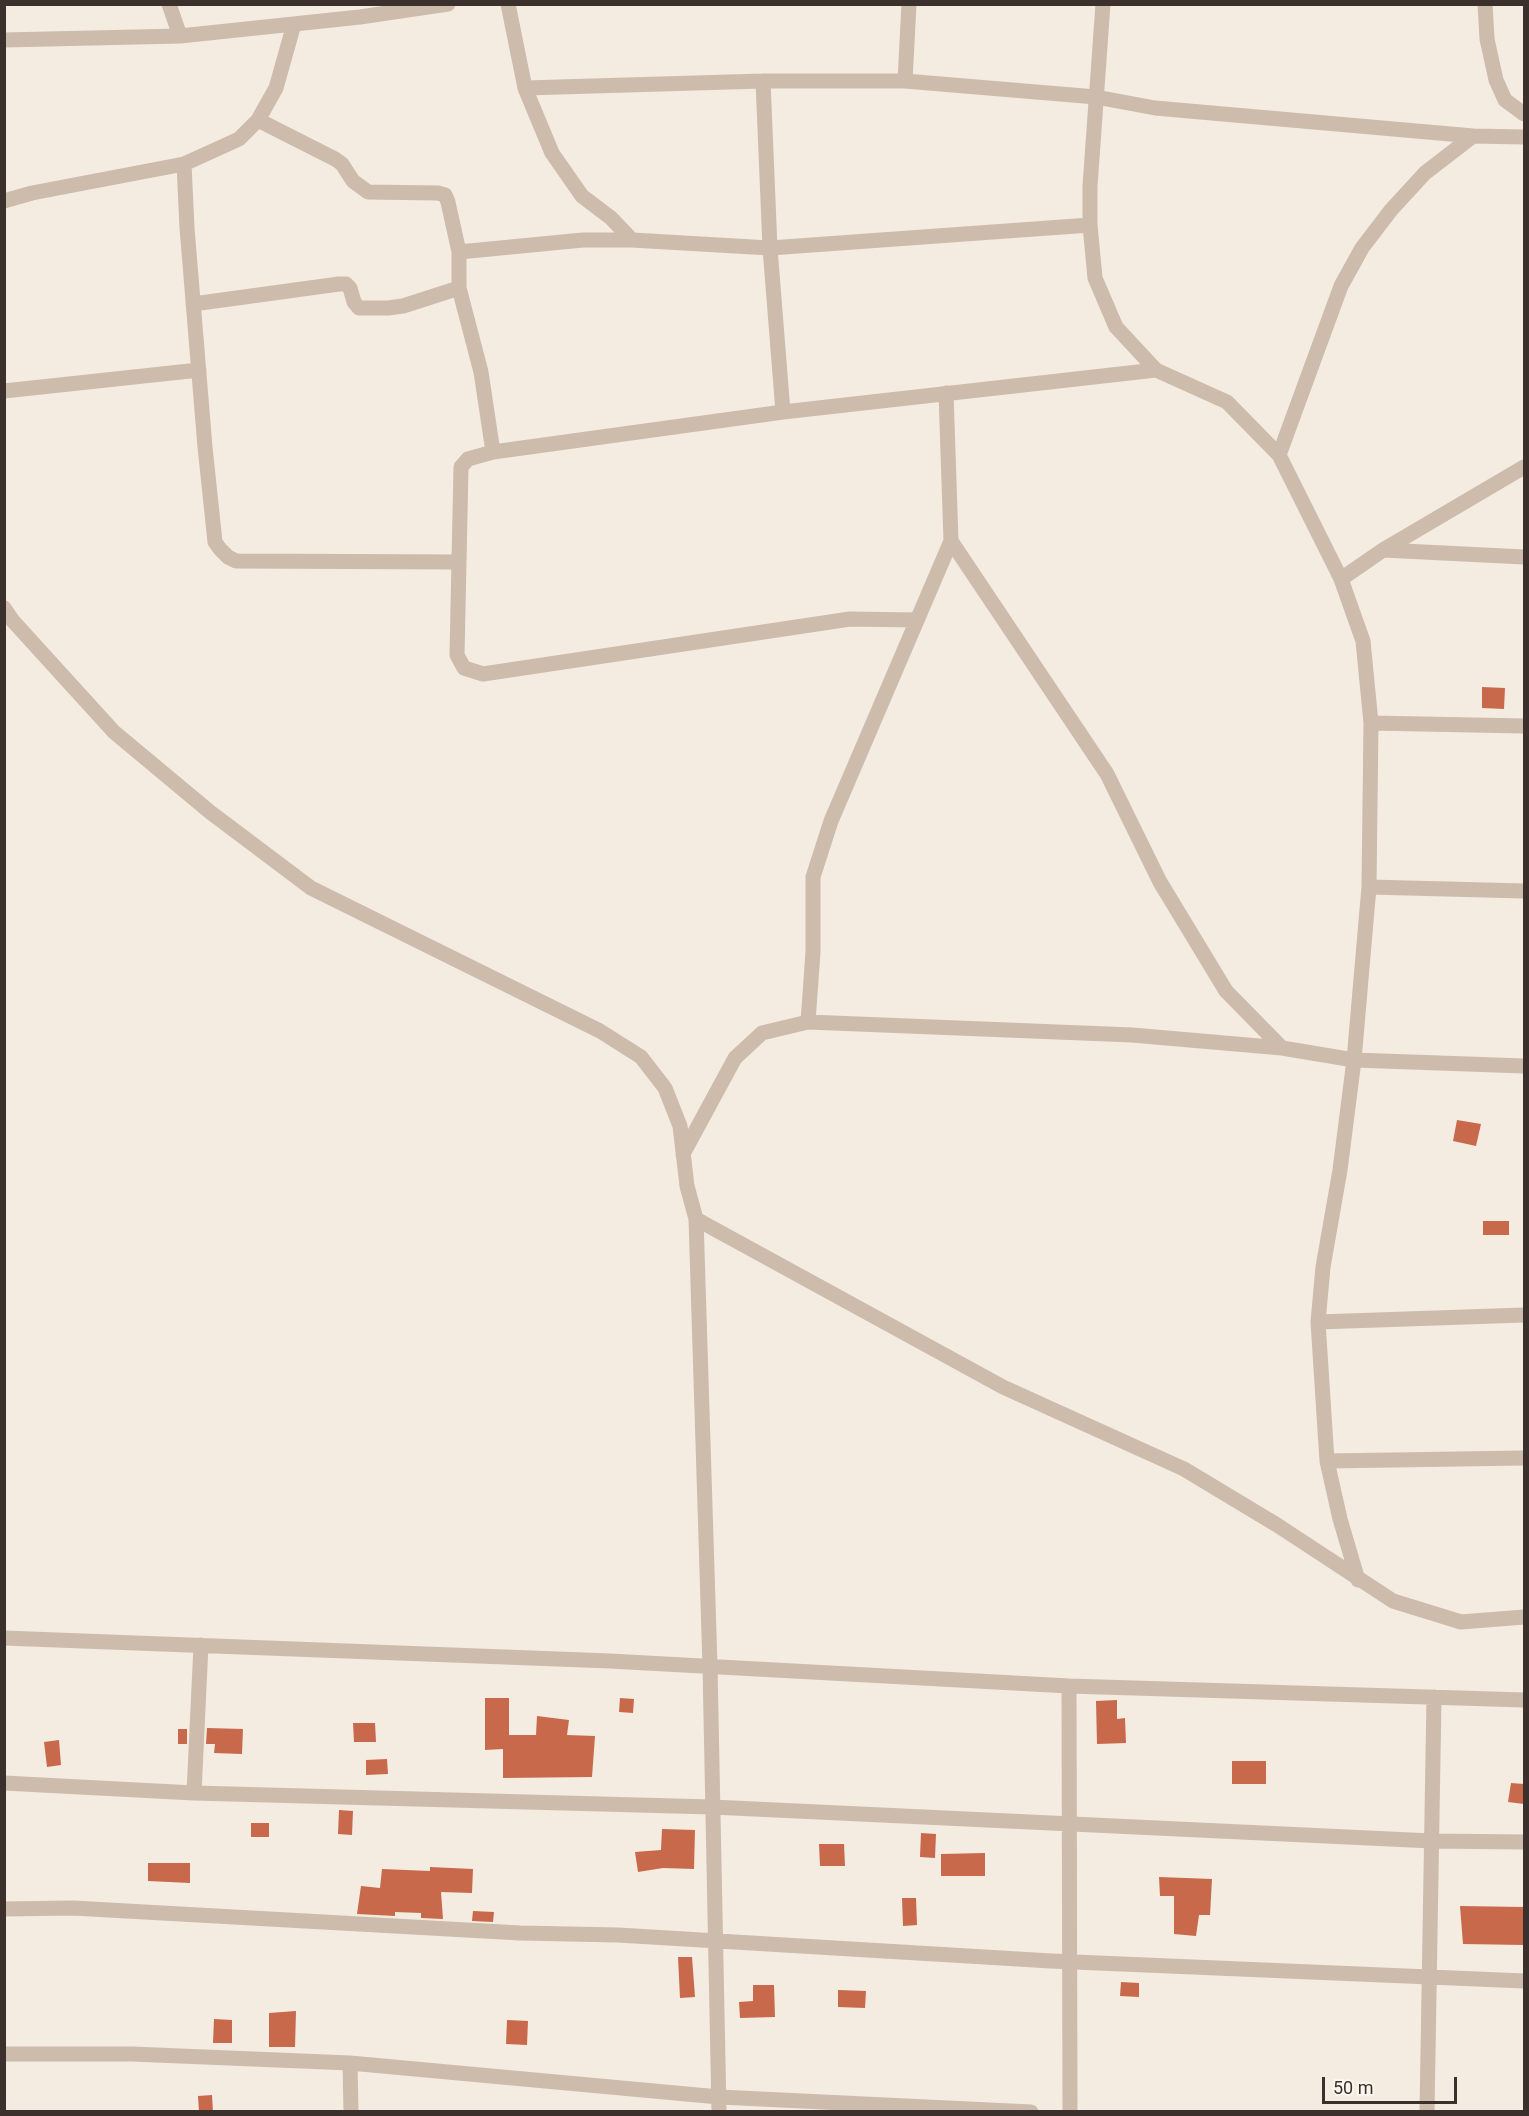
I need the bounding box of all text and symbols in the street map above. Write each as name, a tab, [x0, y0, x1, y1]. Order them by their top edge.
scale bar	[1325, 2065, 1460, 2103]
text: 50 m	[1333, 2077, 1373, 2098]

